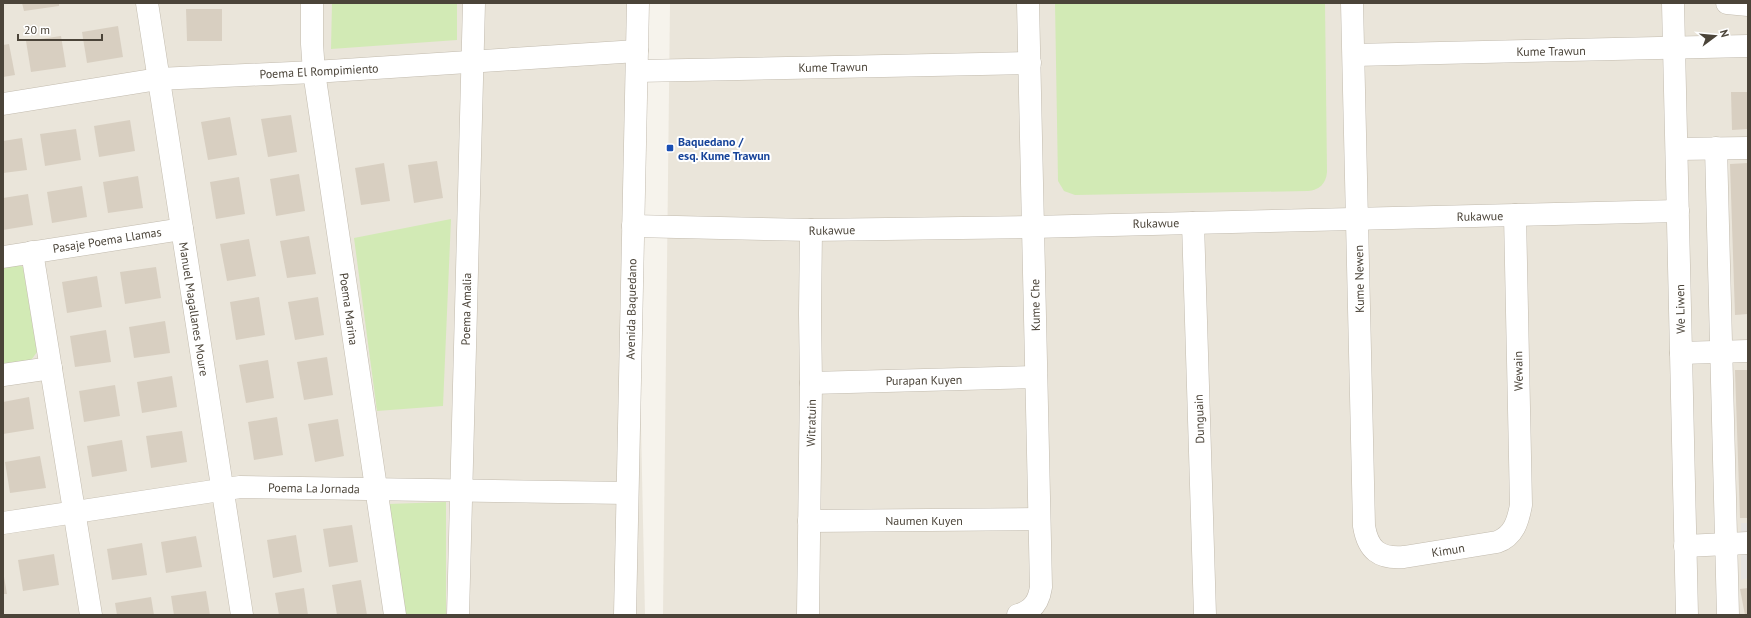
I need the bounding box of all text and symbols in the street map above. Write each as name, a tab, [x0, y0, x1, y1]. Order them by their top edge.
scale bar	[18, 16, 102, 42]
north arrow	[1695, 16, 1735, 56]
text: 20 m	[24, 22, 50, 37]
text: N	[1717, 28, 1732, 39]
street label: Kume Trawun	[1516, 43, 1586, 59]
street label: Kume Trawun	[798, 59, 868, 75]
street label: Poema El Rompimiento	[259, 60, 379, 82]
place label: Baquedano / esq. Kume Trawun	[678, 134, 770, 163]
marker: Baquedano / esq. Kume Trawun	[665, 143, 675, 153]
street label: Rukawue	[1457, 208, 1503, 224]
street label: Rukawue	[1133, 215, 1179, 231]
street label: Rukawue	[809, 222, 855, 238]
street label: Pasaje Poema Llamas	[52, 224, 162, 256]
street label: Manuel Magallanes Moure	[176, 241, 212, 377]
street label: Kume Newen	[1351, 245, 1367, 313]
street label: Avenida Baquedano	[623, 258, 639, 360]
street label: Poema Marina	[336, 272, 362, 346]
street label: Poema Amalia	[458, 272, 474, 345]
street label: Kume Che	[1027, 279, 1043, 331]
street label: We Liwen	[1672, 284, 1688, 334]
street label: Wewain	[1510, 351, 1526, 391]
street label: Purapan Kuyen	[886, 372, 962, 388]
street label: Dunguain	[1191, 394, 1207, 444]
street label: Witratuin	[803, 399, 819, 447]
street label: Poema La Jornada	[268, 480, 360, 496]
street label: Naumen Kuyen	[885, 513, 963, 528]
street label: Kimun	[1430, 540, 1466, 560]

